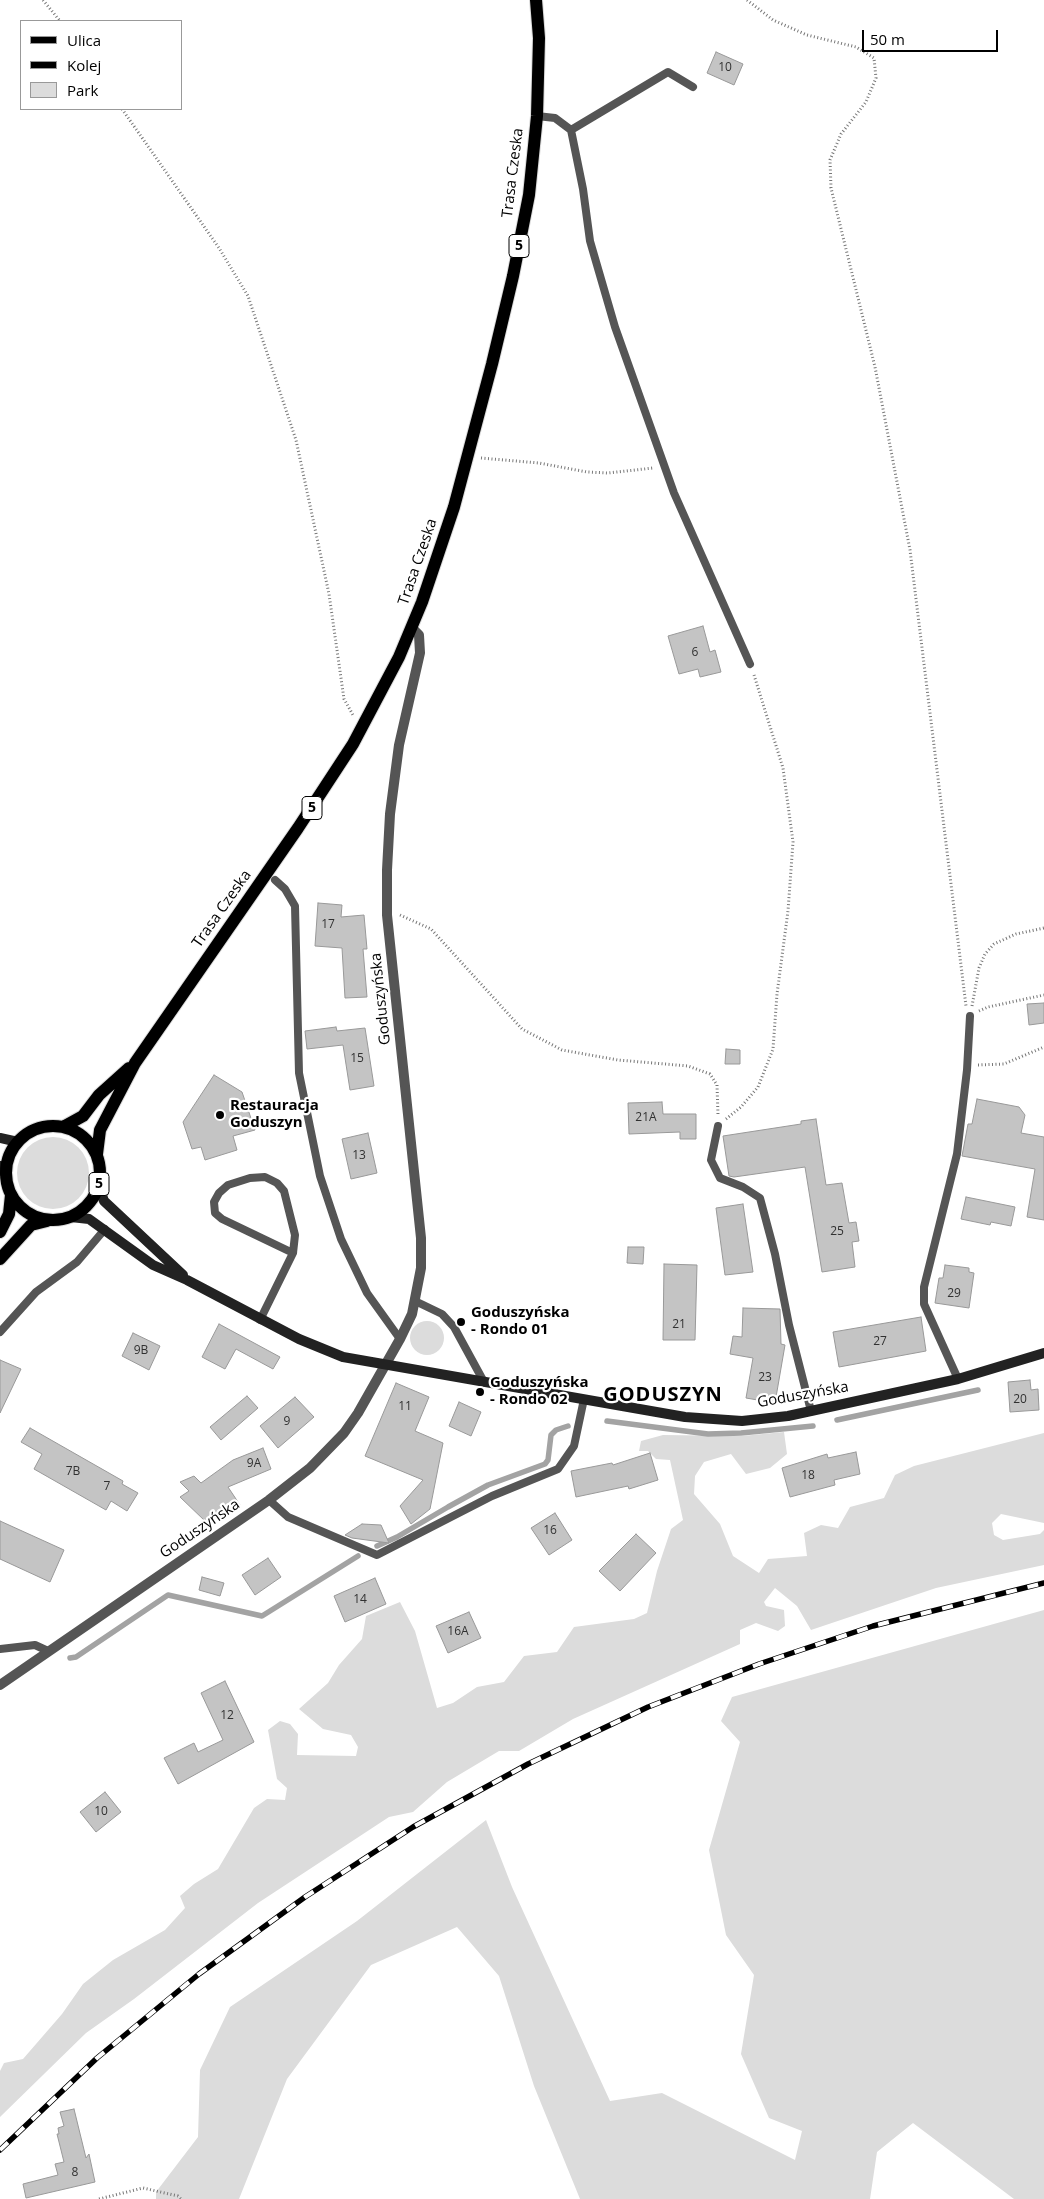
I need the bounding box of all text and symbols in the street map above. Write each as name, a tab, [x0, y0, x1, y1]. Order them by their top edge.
legend	[20, 20, 182, 110]
scale bar	[864, 20, 1000, 52]
text: 50 m	[870, 29, 905, 49]
text: Ulica	[67, 30, 101, 50]
text: Kolej	[67, 55, 101, 75]
house number: 10	[718, 61, 732, 75]
text: Park	[67, 80, 98, 100]
street label: Trasa Czeska	[499, 127, 527, 219]
road number: 5	[509, 235, 529, 258]
street label: Trasa Czeska	[395, 516, 441, 608]
house number: 6	[692, 646, 698, 660]
road number: 5	[302, 796, 322, 820]
street label: Trasa Czeska	[189, 867, 255, 951]
house number: 17	[321, 918, 335, 932]
street label: Goduszyńska	[367, 952, 395, 1046]
house number: 15	[350, 1052, 364, 1066]
place label: Restauracja Goduszyn	[230, 1097, 319, 1132]
marker: Restauracja Goduszyn	[214, 1109, 226, 1121]
house number: 21A	[635, 1111, 657, 1125]
house number: 13	[352, 1149, 366, 1163]
road number: 5	[89, 1172, 109, 1196]
house number: 25	[830, 1225, 844, 1239]
house number: 29	[947, 1287, 961, 1301]
place label: Goduszyńska - Rondo 01	[471, 1304, 569, 1339]
marker: Goduszyńska - Rondo 01	[455, 1316, 467, 1328]
house number: 21	[672, 1318, 686, 1332]
house number: 27	[873, 1335, 887, 1349]
house number: 9B	[134, 1344, 148, 1358]
house number: 23	[758, 1371, 772, 1385]
place label: Goduszyńska - Rondo 02	[490, 1374, 588, 1409]
street label: Goduszyńska	[756, 1378, 850, 1412]
district label: GODUSZYN	[602, 1383, 724, 1407]
marker: Goduszyńska - Rondo 02	[474, 1386, 486, 1398]
house number: 20	[1013, 1393, 1027, 1407]
house number: 11	[398, 1400, 412, 1414]
house number: 9	[284, 1415, 290, 1429]
house number: 9A	[247, 1457, 261, 1471]
house number: 7B	[66, 1465, 80, 1479]
house number: 18	[801, 1469, 815, 1483]
house number: 7	[104, 1480, 110, 1494]
street label: Goduszyńska	[157, 1496, 243, 1562]
house number: 16	[543, 1524, 557, 1538]
house number: 14	[353, 1593, 367, 1607]
house number: 16A	[447, 1625, 469, 1639]
house number: 12	[220, 1709, 234, 1723]
house number: 10	[94, 1805, 108, 1819]
house number: 8	[72, 2166, 78, 2180]

